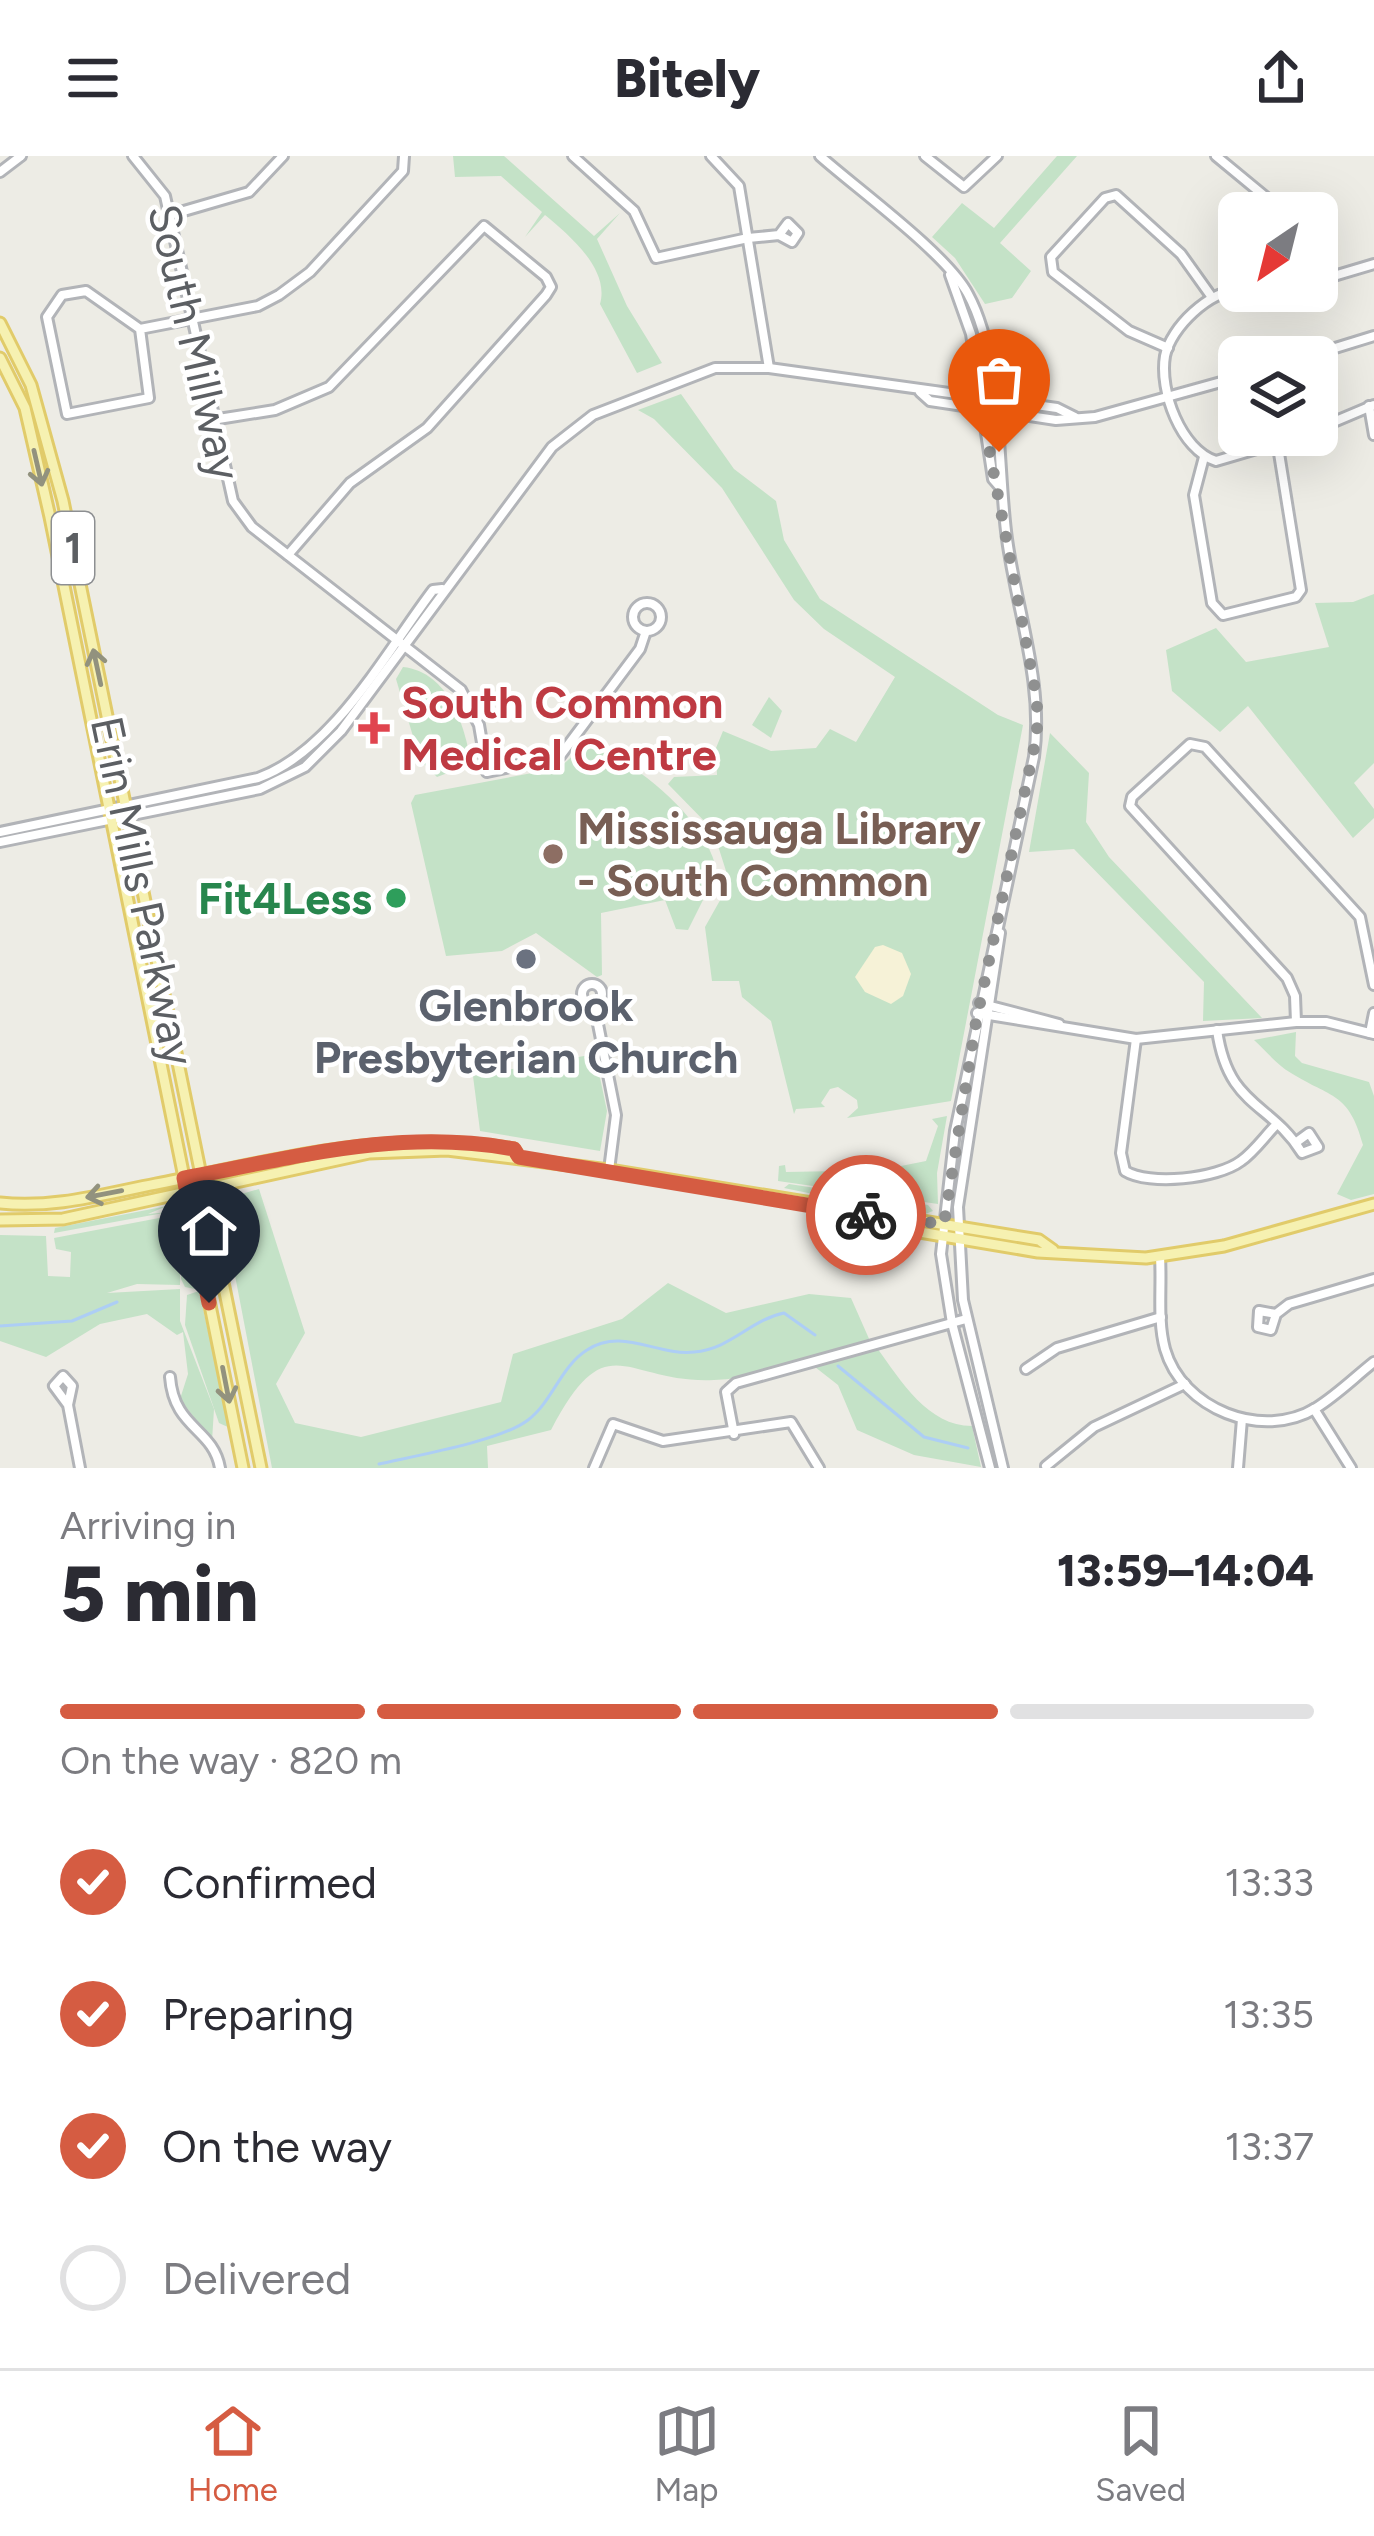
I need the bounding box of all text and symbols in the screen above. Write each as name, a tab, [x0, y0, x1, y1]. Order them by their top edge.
icon: menu	[60, 45, 126, 111]
icon: share	[1248, 45, 1314, 111]
text: Bitely	[614, 46, 760, 111]
north arrow	[1218, 192, 1338, 312]
map controls	[1218, 192, 1338, 456]
street label: South Millway	[137, 199, 253, 485]
pin	[948, 329, 1050, 452]
button: layers	[1218, 336, 1338, 456]
icon: bag	[966, 347, 1032, 413]
one-way arrow	[28, 448, 51, 486]
road number: 1	[52, 512, 94, 584]
one-way arrow	[85, 648, 108, 687]
place label: South Common Medical Centre	[401, 675, 723, 781]
street label: Erin Mills Parkway	[80, 711, 206, 1071]
marker: South Common Medical Centre	[358, 712, 390, 744]
place label: Mississauga Library - South Common	[577, 801, 981, 907]
marker: Mississauga Library - South Common	[540, 841, 566, 867]
place label: Fit4Less	[198, 871, 372, 925]
marker: Fit4Less	[383, 885, 409, 911]
marker: Glenbrook Presbyterian Church	[513, 946, 539, 972]
place label: Glenbrook Presbyterian Church	[314, 978, 738, 1084]
courier	[806, 1155, 926, 1275]
pin	[158, 1180, 260, 1303]
icon: bike	[833, 1182, 899, 1248]
one-way arrow	[85, 1184, 124, 1206]
icon: home	[176, 1198, 242, 1264]
one-way arrow	[216, 1365, 238, 1404]
text: Arriving in	[60, 1502, 236, 1549]
text: 13:59–14:04	[1057, 1543, 1314, 1597]
text: 5 min	[60, 1547, 259, 1641]
text: On the way · 820 m	[60, 1737, 402, 1784]
icon: check	[60, 1849, 126, 1915]
text: Confirmed	[162, 1855, 377, 1909]
text: 13:33	[1224, 1859, 1314, 1906]
icon: check	[60, 1981, 126, 2047]
text: Preparing	[162, 1987, 354, 2041]
text: 13:35	[1223, 1991, 1314, 2038]
icon: check	[60, 2113, 126, 2179]
text: On the way	[162, 2119, 392, 2173]
text: 13:37	[1225, 2123, 1314, 2170]
text: Delivered	[162, 2251, 351, 2305]
tab: Home	[188, 2398, 278, 2509]
tab: Map	[654, 2398, 720, 2509]
tab: Saved	[1095, 2398, 1186, 2509]

